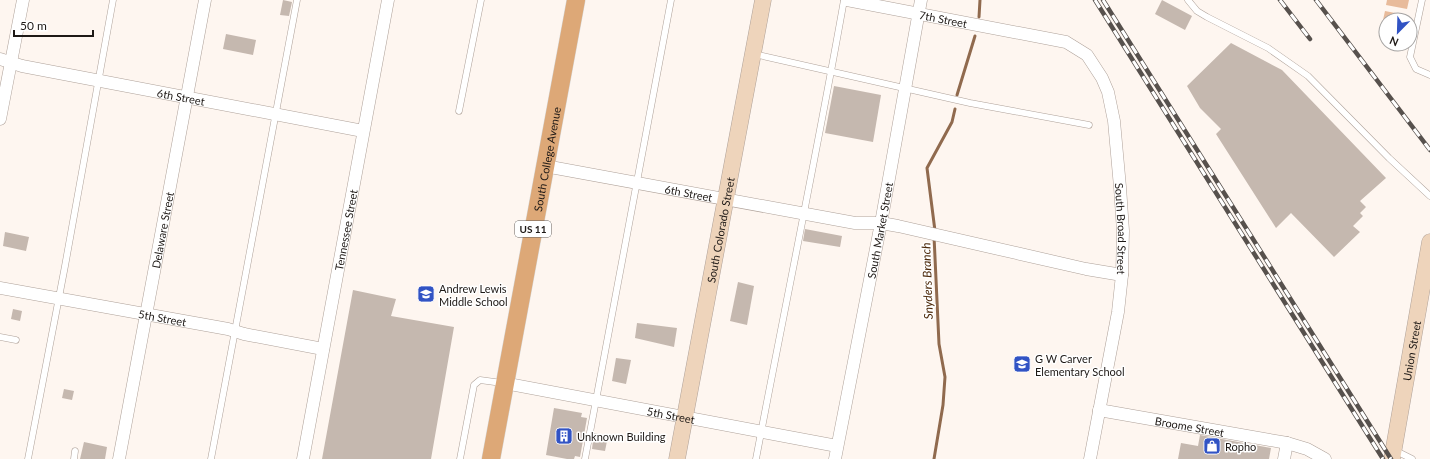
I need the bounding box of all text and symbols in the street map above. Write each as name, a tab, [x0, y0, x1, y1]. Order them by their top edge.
street label: 7th Street	[918, 8, 968, 29]
scale bar	[14, 12, 93, 38]
north arrow	[1378, 12, 1418, 52]
text: 50 m	[20, 18, 47, 33]
text: N	[1387, 34, 1400, 49]
street label: 6th Street	[156, 85, 206, 107]
street label: South College Avenue	[530, 106, 563, 212]
street label: South Colorado Street	[704, 176, 736, 284]
street label: South Market Street	[864, 181, 895, 279]
street label: 6th Street	[664, 182, 714, 203]
street label: South Broad Street	[1113, 182, 1129, 275]
street label: Tennessee Street	[332, 188, 359, 271]
street label: Delaware Street	[148, 191, 175, 269]
road number: US 11	[515, 221, 551, 237]
water label: Snyders Branch	[918, 242, 936, 320]
place label: Andrew Lewis Middle School	[439, 282, 508, 308]
school or university icon: Andrew Lewis Middle School	[416, 284, 436, 304]
street label: 5th Street	[137, 307, 187, 328]
street label: Union Street	[1399, 319, 1423, 382]
place label: G W Carver Elementary School	[1035, 352, 1125, 378]
school or university icon: G W Carver Elementary School	[1012, 354, 1032, 374]
street label: 5th Street	[646, 404, 696, 425]
street label: Broome Street	[1154, 413, 1225, 438]
building icon: Unknown Building	[554, 426, 574, 446]
place label: Unknown Building	[577, 430, 666, 443]
shop icon: Ropho	[1202, 436, 1222, 456]
place label: Ropho	[1225, 440, 1256, 453]

